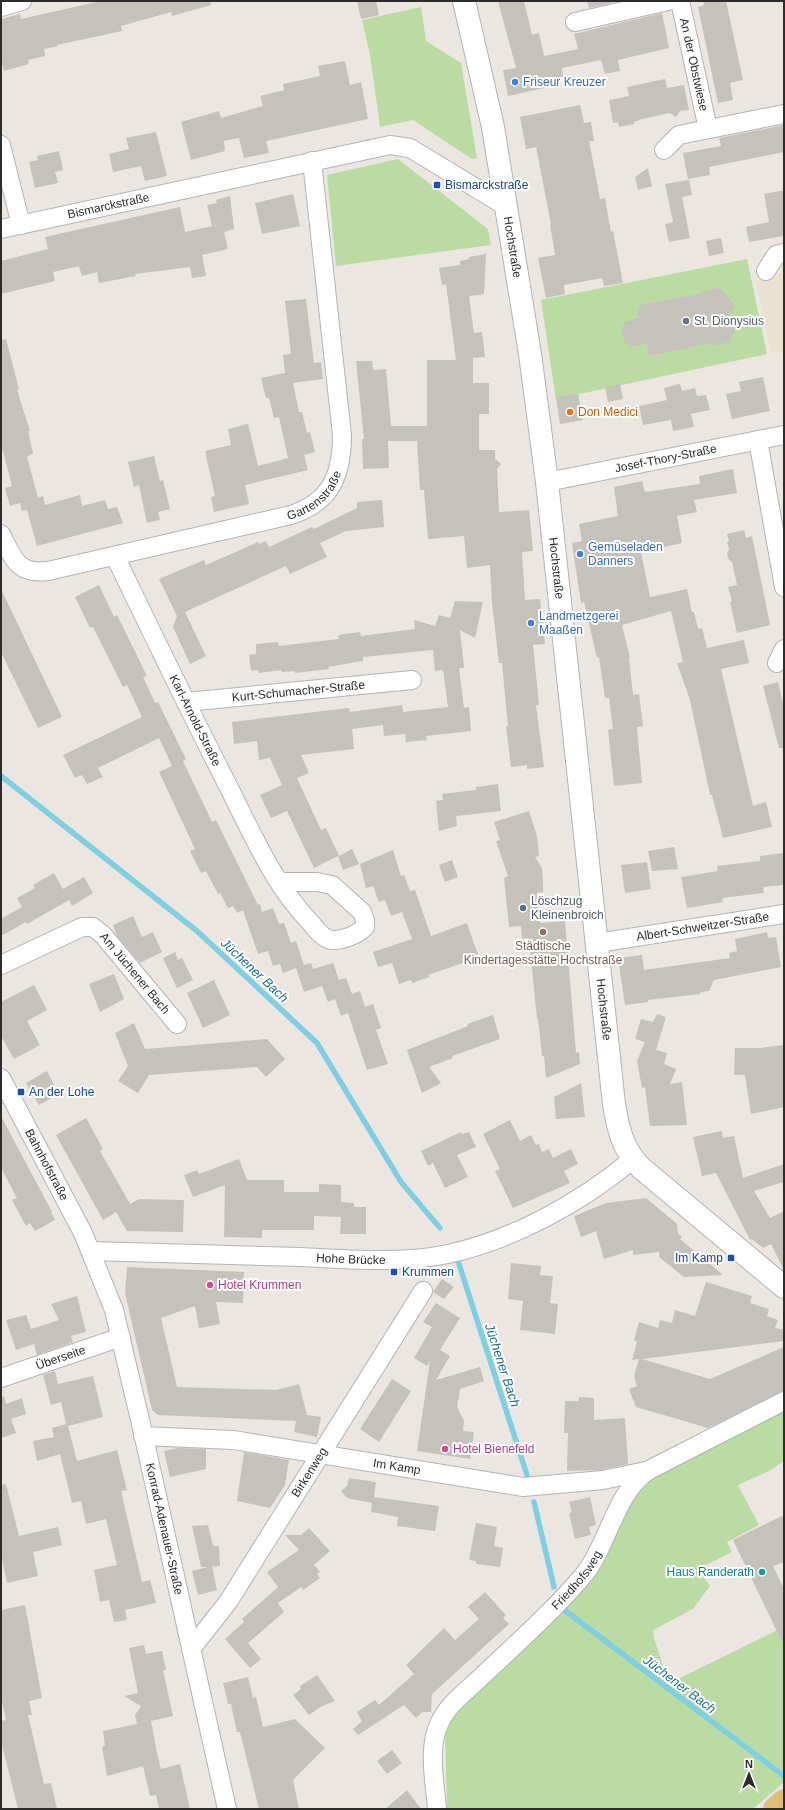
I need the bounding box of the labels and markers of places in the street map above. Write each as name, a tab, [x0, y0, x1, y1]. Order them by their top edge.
place label: Friseur Kreuzer	[523, 75, 606, 89]
marker: Friseur Kreuzer	[510, 77, 520, 87]
place label: Bismarckstraße	[445, 178, 529, 192]
marker: Bismarckstraße	[432, 180, 442, 190]
place label: St. Dionysius	[694, 314, 764, 328]
marker: St. Dionysius	[681, 316, 691, 326]
place label: Don Medici	[578, 405, 638, 419]
marker: Don Medici	[565, 407, 575, 417]
place label: Gemüseladen Danners	[588, 540, 663, 568]
marker: Gemüseladen Danners	[575, 549, 585, 559]
place label: Landmetzgerei Maaßen	[539, 609, 618, 637]
marker: Landmetzgerei Maaßen	[526, 618, 536, 628]
place label: Löschzug Kleinenbroich	[531, 894, 604, 922]
marker: Löschzug Kleinenbroich	[518, 903, 528, 913]
marker: Städtische Kindertagesstätte Hochstraße	[538, 927, 548, 937]
place label: Städtische Kindertagesstätte Hochstraße	[464, 939, 623, 967]
place label: An der Lohe	[29, 1085, 95, 1099]
marker: An der Lohe	[16, 1087, 26, 1097]
place label: Im Kamp	[675, 1251, 723, 1265]
marker: Im Kamp	[726, 1253, 736, 1263]
place label: Krummen	[402, 1265, 454, 1279]
marker: Krummen	[389, 1267, 399, 1277]
place label: Hotel Krummen	[218, 1278, 301, 1292]
marker: Hotel Krummen	[205, 1280, 215, 1290]
place label: Hotel Bienefeld	[453, 1442, 534, 1456]
marker: Hotel Bienefeld	[440, 1444, 450, 1454]
place label: Haus Randerath	[667, 1565, 754, 1579]
marker: Haus Randerath	[757, 1567, 767, 1577]

